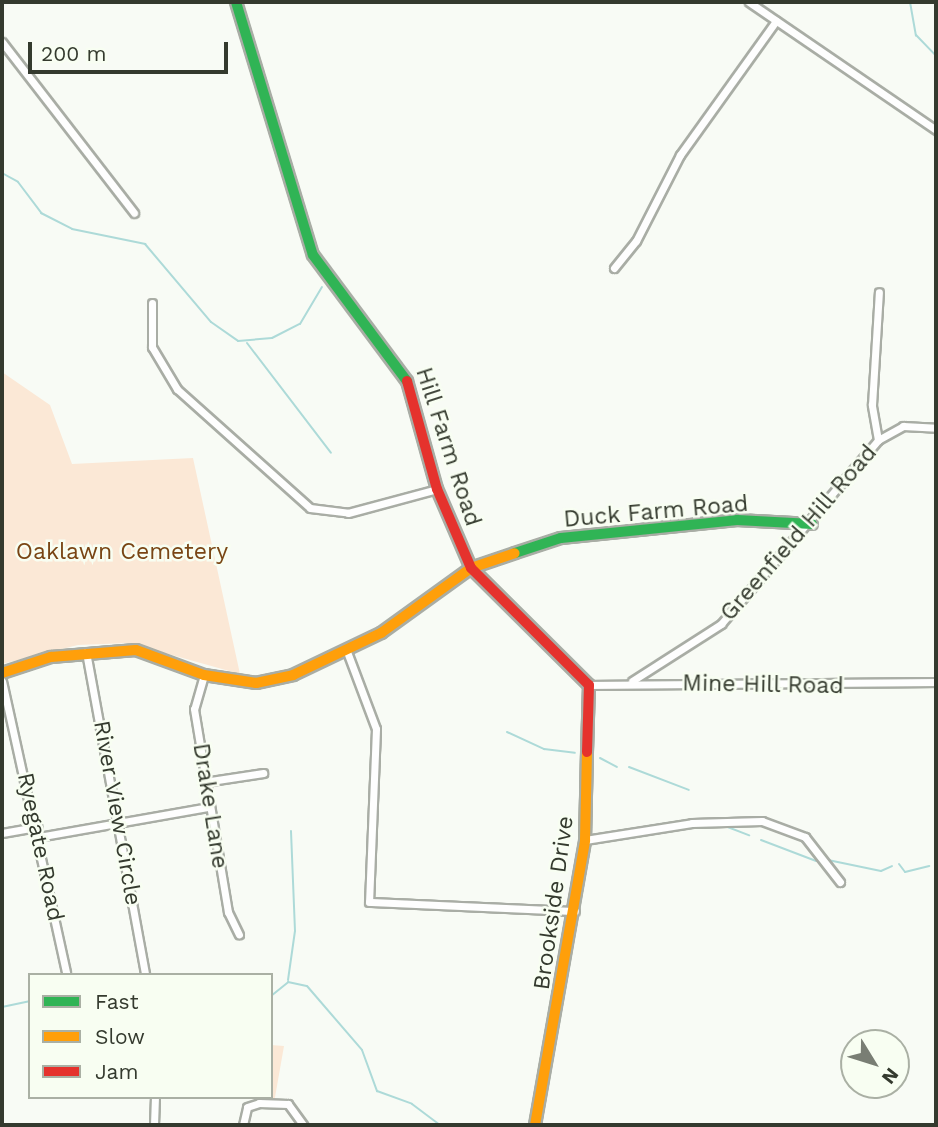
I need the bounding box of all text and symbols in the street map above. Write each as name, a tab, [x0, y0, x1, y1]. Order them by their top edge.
scale bar	[32, 28, 231, 72]
text: 200 m	[41, 41, 107, 66]
street label: Hill Farm Road	[409, 364, 487, 530]
street label: Greenfield Hill Road	[715, 439, 883, 627]
street label: Duck Farm Road	[562, 490, 750, 534]
park label: Oaklawn Cemetery	[16, 538, 228, 566]
street label: Mine Hill Road	[682, 670, 844, 700]
street label: River View Circle	[87, 718, 147, 908]
street label: Drake Lane	[186, 741, 234, 871]
street label: Ryegate Road	[11, 770, 69, 924]
street label: Brookside Drive	[528, 814, 580, 992]
legend	[28, 973, 273, 1099]
text: Fast	[95, 989, 139, 1014]
text: Slow	[95, 1024, 145, 1049]
north arrow	[840, 1029, 910, 1099]
text: Jam	[95, 1059, 138, 1084]
text: N	[877, 1063, 904, 1089]

